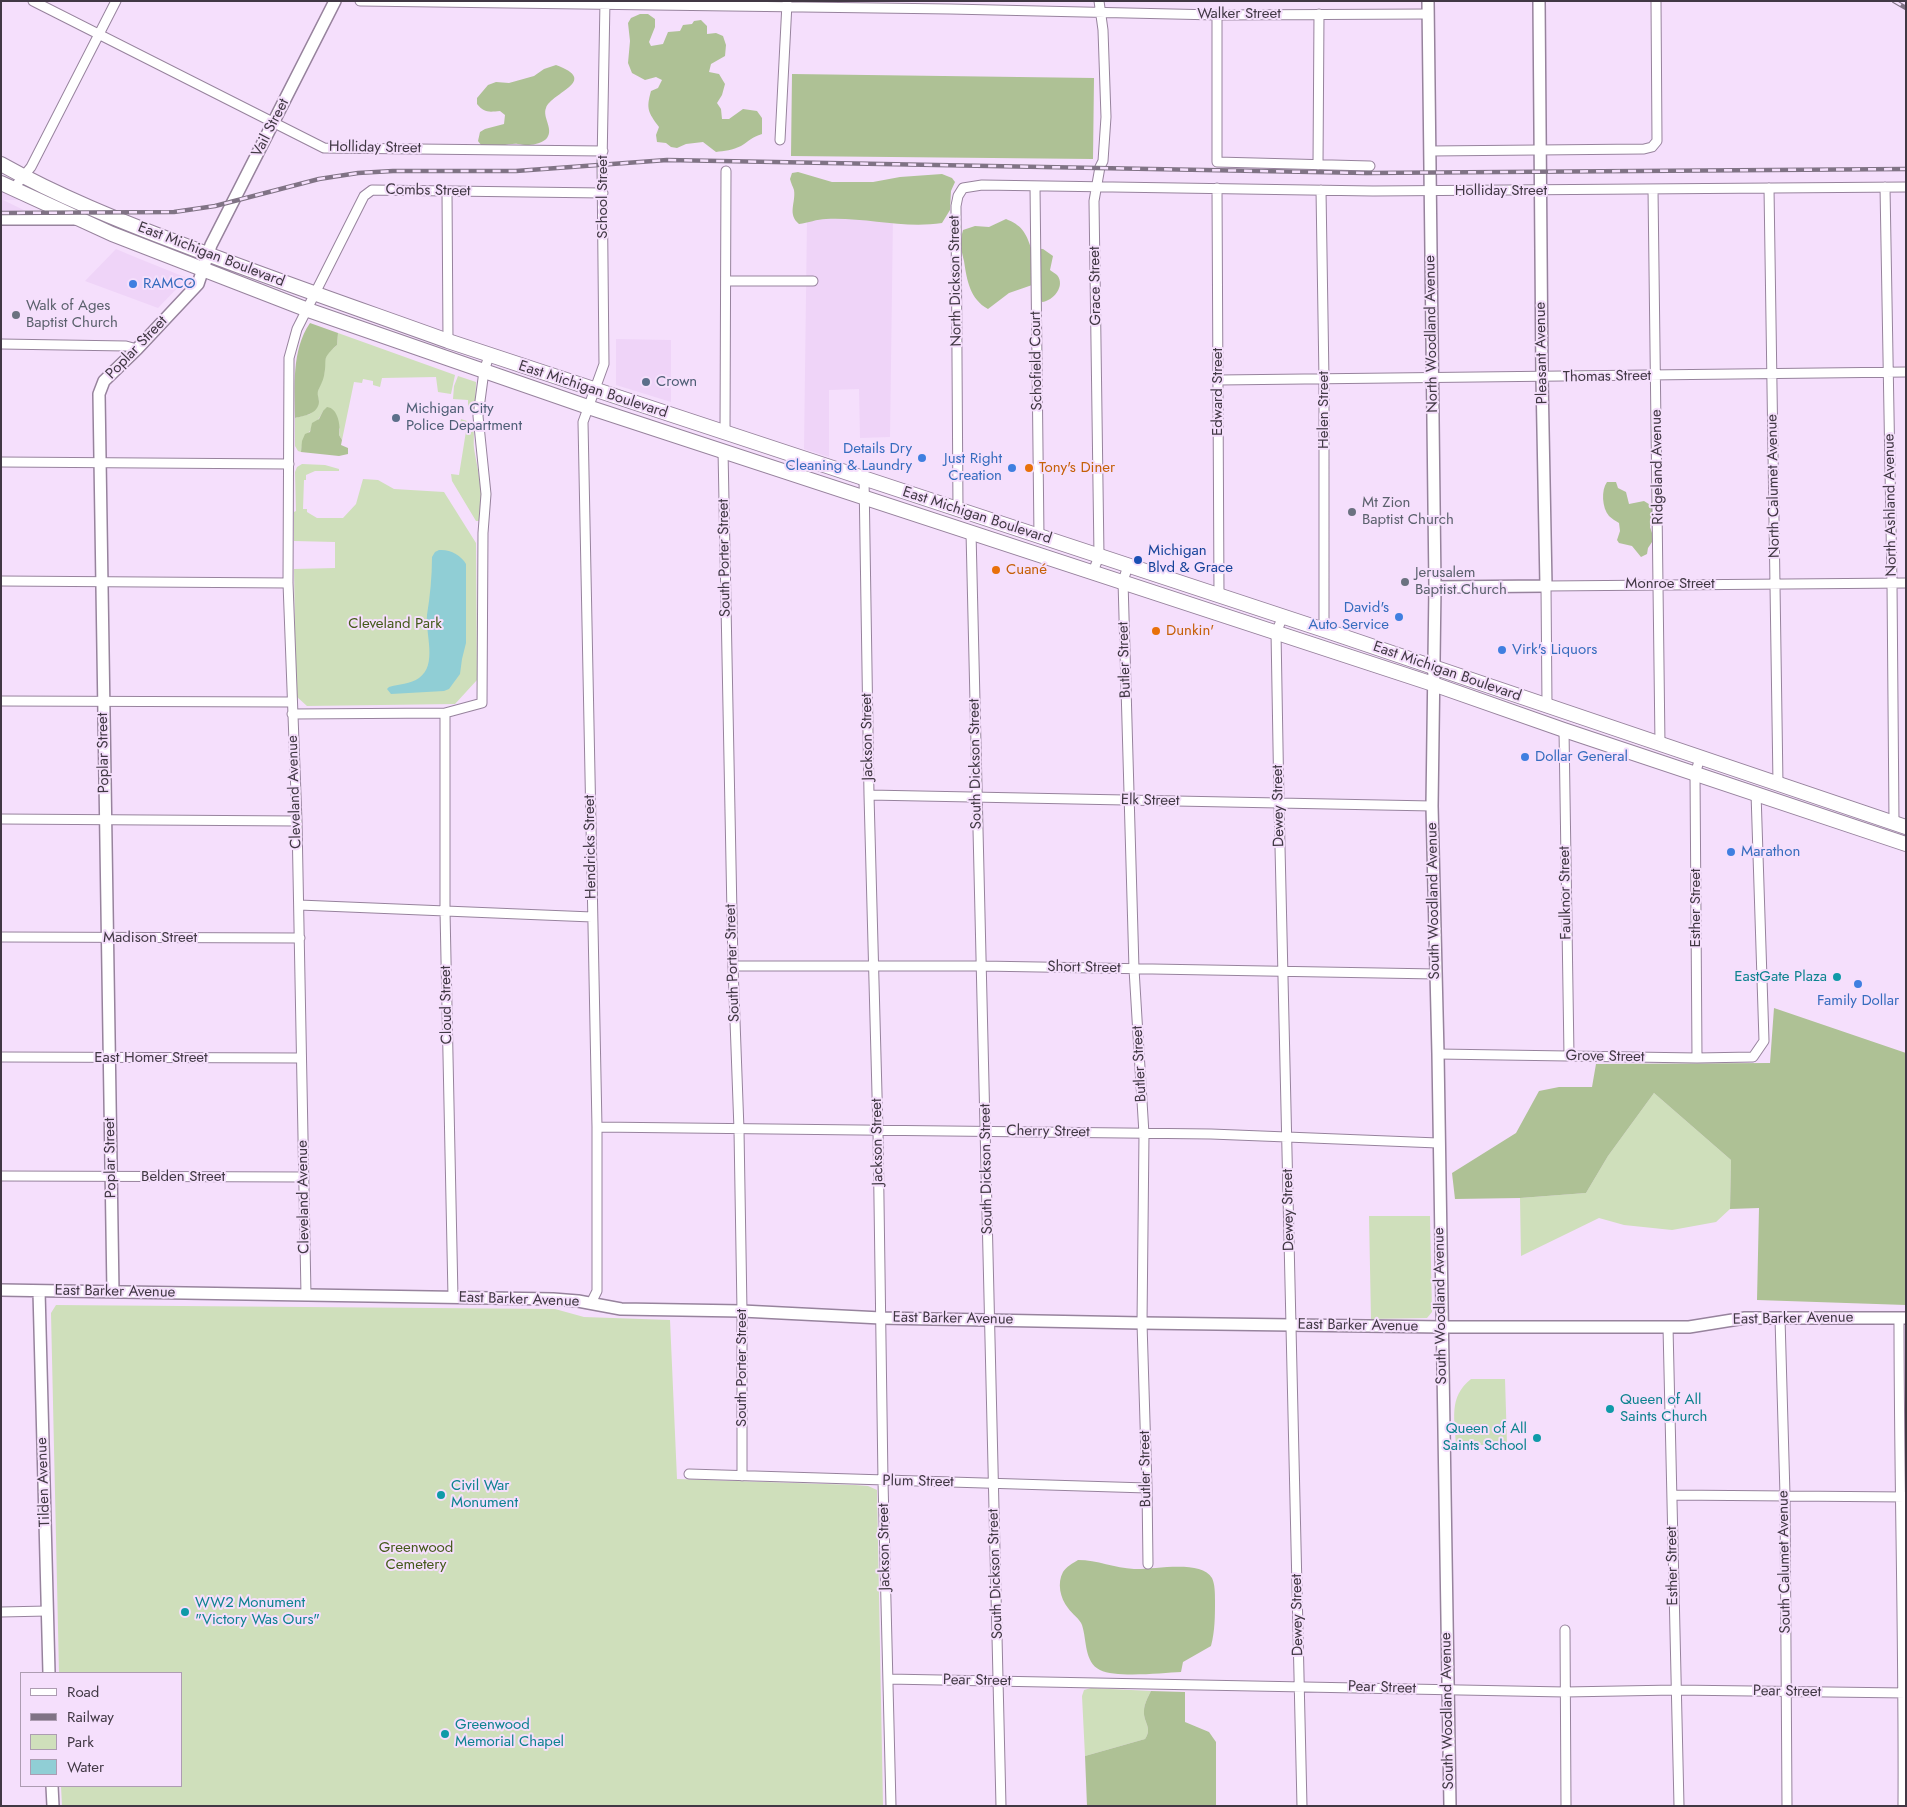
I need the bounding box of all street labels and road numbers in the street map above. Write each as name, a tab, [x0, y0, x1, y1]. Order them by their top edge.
street label: Walker Street	[1197, 5, 1281, 23]
street label: Vail Street	[249, 96, 293, 160]
street label: Holliday Street	[329, 138, 421, 158]
street label: School Street	[594, 155, 612, 239]
street label: Combs Street	[385, 181, 471, 201]
street label: Holliday Street	[1455, 182, 1547, 200]
street label: North Dickson Street	[946, 215, 966, 347]
street label: East Michigan Boulevard	[135, 219, 287, 291]
street label: Grace Street	[1086, 246, 1106, 326]
street label: North Woodland Avenue	[1422, 255, 1442, 413]
street label: Pleasant Avenue	[1532, 302, 1552, 404]
street label: Schofield Court	[1027, 311, 1047, 411]
street label: Poplar Street	[103, 313, 171, 383]
street label: Edward Street	[1209, 348, 1227, 436]
street label: East Michigan Boulevard	[516, 357, 670, 423]
street label: Thomas Street	[1563, 367, 1651, 387]
street label: Helen Street	[1315, 371, 1333, 449]
street label: Ridgeland Avenue	[1648, 409, 1668, 525]
street label: North Calumet Avenue	[1764, 414, 1784, 558]
street label: North Ashland Avenue	[1881, 433, 1901, 577]
street label: East Michigan Boulevard	[900, 483, 1054, 549]
street label: South Porter Street	[715, 499, 735, 617]
street label: Monroe Street	[1625, 575, 1715, 593]
street label: Butler Street	[1115, 621, 1135, 699]
street label: East Michigan Boulevard	[1370, 638, 1524, 706]
street label: Jackson Street	[858, 693, 878, 781]
street label: South Dickson Street	[966, 699, 986, 829]
street label: Poplar Street	[94, 713, 114, 793]
street label: Cleveland Avenue	[284, 735, 306, 849]
street label: Dewey Street	[1269, 765, 1289, 847]
street label: Elk Street	[1121, 791, 1179, 811]
street label: Hendricks Street	[581, 795, 601, 899]
street label: South Woodland Avenue	[1424, 822, 1444, 980]
street label: Faulknor Street	[1556, 846, 1576, 940]
street label: Esther Street	[1687, 869, 1705, 947]
street label: South Porter Street	[722, 904, 744, 1022]
street label: Madison Street	[103, 929, 197, 947]
street label: Short Street	[1047, 958, 1121, 978]
street label: Cloud Street	[437, 966, 457, 1044]
street label: Butler Street	[1129, 1025, 1151, 1103]
street label: Grove Street	[1565, 1047, 1645, 1067]
street label: East Homer Street	[94, 1049, 208, 1067]
street label: Jackson Street	[868, 1098, 888, 1186]
street label: South Dickson Street	[977, 1104, 997, 1234]
street label: Poplar Street	[101, 1118, 121, 1198]
street label: Cherry Street	[1006, 1122, 1090, 1142]
street label: Cleveland Avenue	[294, 1140, 314, 1254]
street label: Belden Street	[141, 1168, 225, 1186]
street label: Dewey Street	[1279, 1169, 1299, 1251]
street label: South Woodland Avenue	[1431, 1227, 1451, 1385]
street label: East Barker Avenue	[54, 1282, 176, 1302]
street label: East Barker Avenue	[458, 1289, 580, 1311]
street label: South Porter Street	[733, 1309, 751, 1427]
street label: East Barker Avenue	[892, 1309, 1014, 1329]
street label: East Barker Avenue	[1732, 1309, 1854, 1329]
street label: East Barker Avenue	[1297, 1316, 1419, 1336]
street label: Butler Street	[1136, 1431, 1156, 1507]
street label: Tilden Avenue	[33, 1437, 55, 1527]
street label: Plum Street	[882, 1472, 954, 1492]
street label: South Calumet Avenue	[1775, 1490, 1795, 1634]
street label: Jackson Street	[875, 1503, 895, 1591]
street label: South Dickson Street	[985, 1508, 1007, 1640]
street label: Esther Street	[1663, 1526, 1683, 1606]
street label: Dewey Street	[1288, 1574, 1308, 1656]
street label: South Woodland Avenue	[1438, 1632, 1458, 1790]
street label: Pear Street	[943, 1671, 1011, 1691]
street label: Pear Street	[1348, 1678, 1416, 1698]
street label: Pear Street	[1753, 1682, 1821, 1702]

